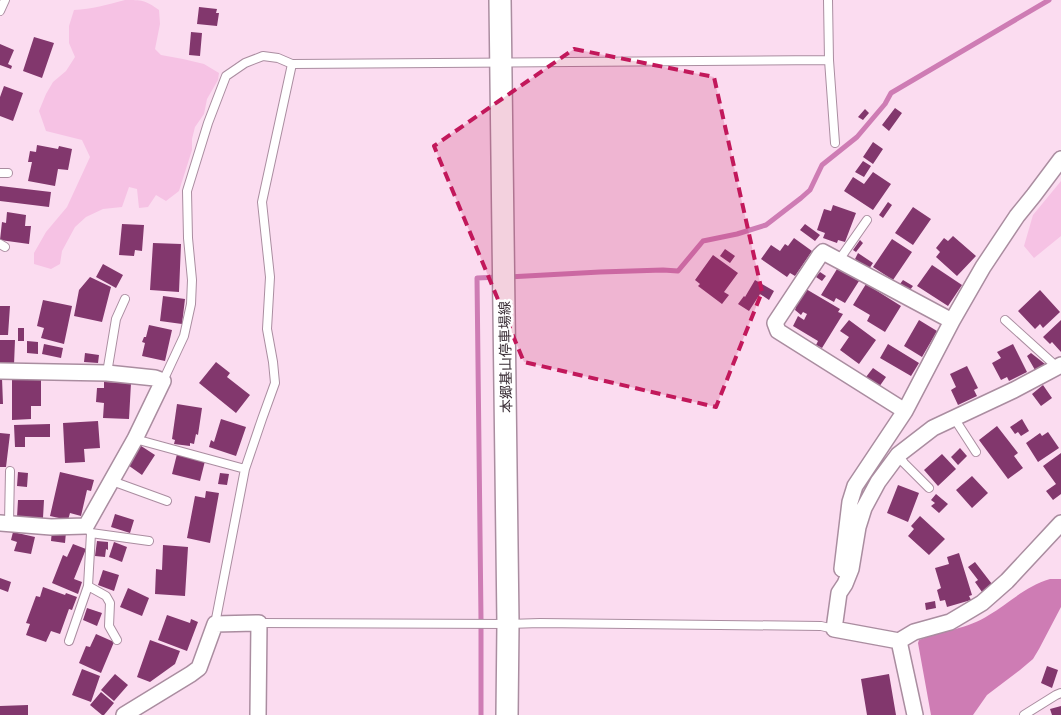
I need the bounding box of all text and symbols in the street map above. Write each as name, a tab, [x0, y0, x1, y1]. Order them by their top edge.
street label: 本郷基山停車場線	[496, 301, 514, 413]

